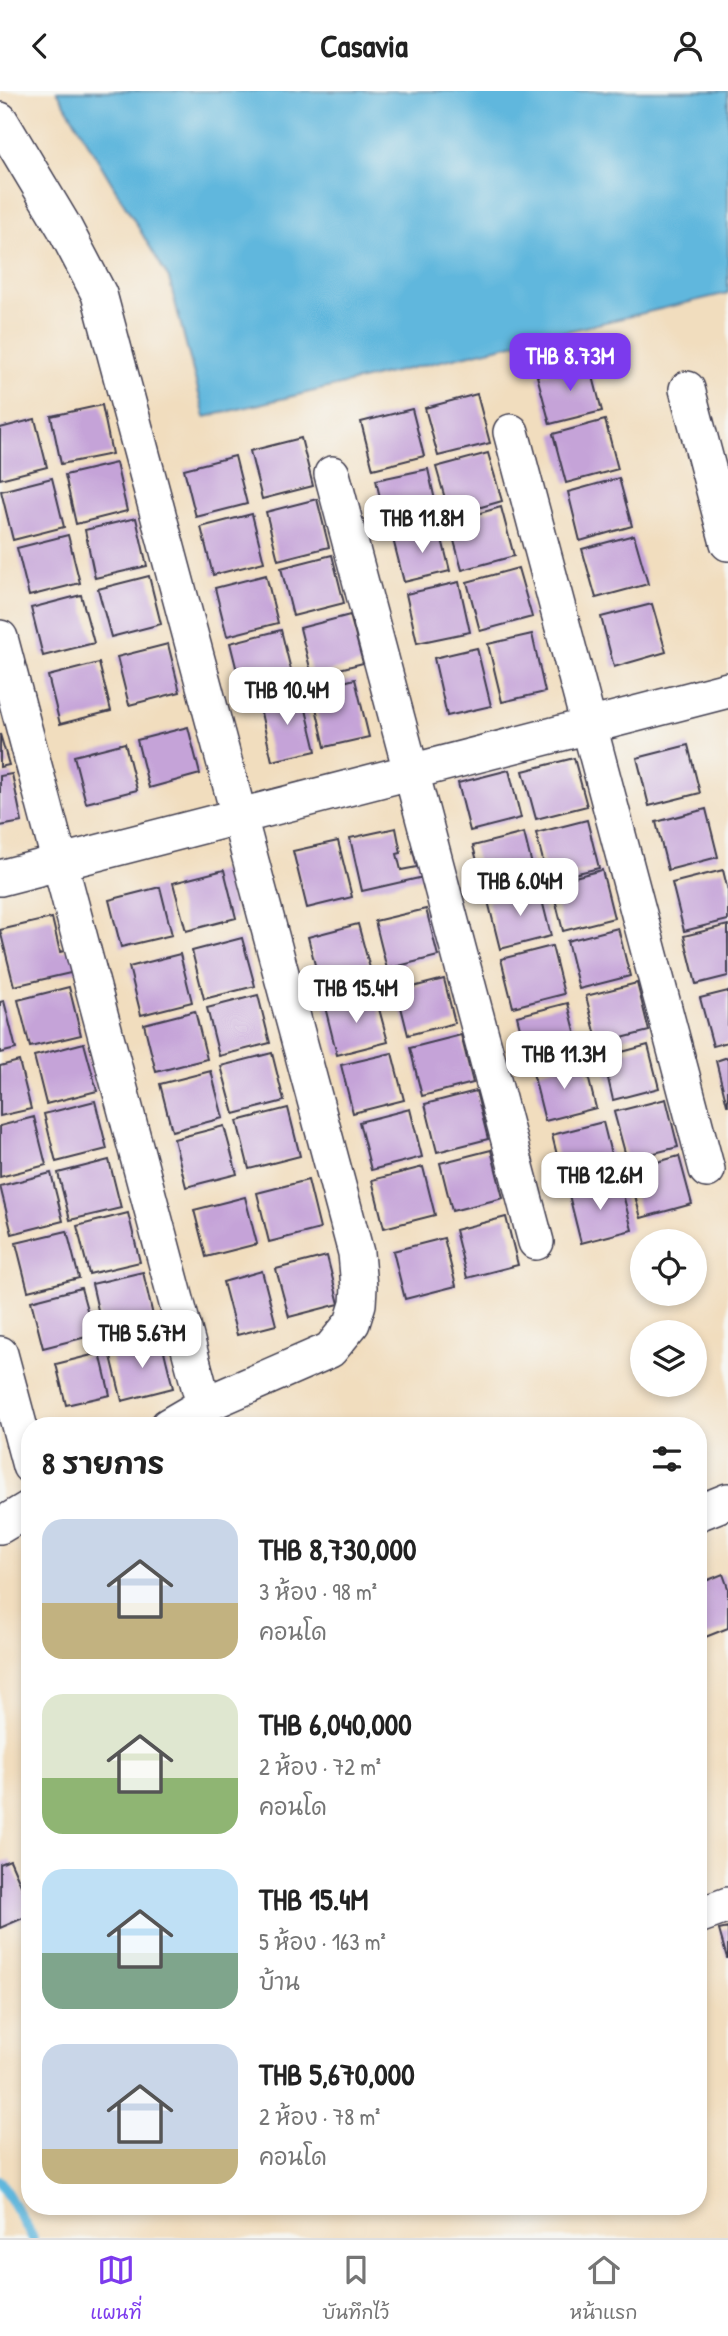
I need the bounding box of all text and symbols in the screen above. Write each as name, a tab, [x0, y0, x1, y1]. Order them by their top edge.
text: Casavia	[320, 24, 408, 67]
icon: back	[21, 27, 59, 65]
icon: person	[669, 27, 707, 65]
pin: THB 8.73M	[490, 334, 650, 393]
text: THB 8.73M	[526, 340, 614, 371]
pin: THB 11.8M	[342, 496, 502, 555]
text: THB 11.8M	[380, 502, 464, 533]
pin: THB 10.4M	[207, 667, 367, 727]
text: THB 10.4M	[245, 674, 329, 705]
pin: THB 6.04M	[440, 859, 600, 918]
text: THB 6.04M	[477, 865, 563, 896]
pin: THB 15.4M	[276, 965, 436, 1025]
text: THB 15.4M	[314, 972, 398, 1003]
pin: THB 11.3M	[484, 1031, 644, 1091]
text: THB 11.3M	[522, 1038, 606, 1069]
pin: THB 12.6M	[520, 1153, 680, 1212]
text: THB 12.6M	[557, 1159, 643, 1190]
map controls	[630, 1229, 707, 1397]
button: locate	[630, 1229, 707, 1306]
pin: THB 5.67M	[62, 1311, 222, 1370]
text: THB 5.67M	[98, 1317, 186, 1348]
button: layers	[630, 1320, 707, 1397]
icon: filters	[648, 1440, 686, 1478]
text: 8 รายการ	[42, 1443, 164, 1483]
text: THB 8,730,000	[259, 1529, 416, 1569]
icon: home	[98, 1547, 182, 1631]
text: 3 ห้อง · 98 m²	[259, 1576, 377, 1607]
text: คอนโด	[259, 1616, 327, 1647]
text: THB 6,040,000	[259, 1704, 412, 1744]
icon: home	[98, 1722, 182, 1806]
text: 2 ห้อง · 72 m²	[259, 1751, 381, 1782]
text: คอนโด	[259, 1791, 327, 1822]
text: THB 15.4M	[259, 1879, 368, 1919]
icon: home	[98, 1897, 182, 1981]
text: 5 ห้อง · 163 m²	[259, 1926, 386, 1957]
text: บ้าน	[259, 1966, 300, 1997]
text: THB 5,670,000	[259, 2054, 415, 2094]
icon: home	[98, 2072, 182, 2156]
text: 2 ห้อง · 78 m²	[259, 2101, 380, 2132]
text: คอนโด	[259, 2141, 327, 2172]
tab: แผนที่	[90, 2251, 142, 2326]
tab: บันทึกไว้	[322, 2251, 389, 2326]
tab: หน้าแรก	[570, 2251, 638, 2326]

